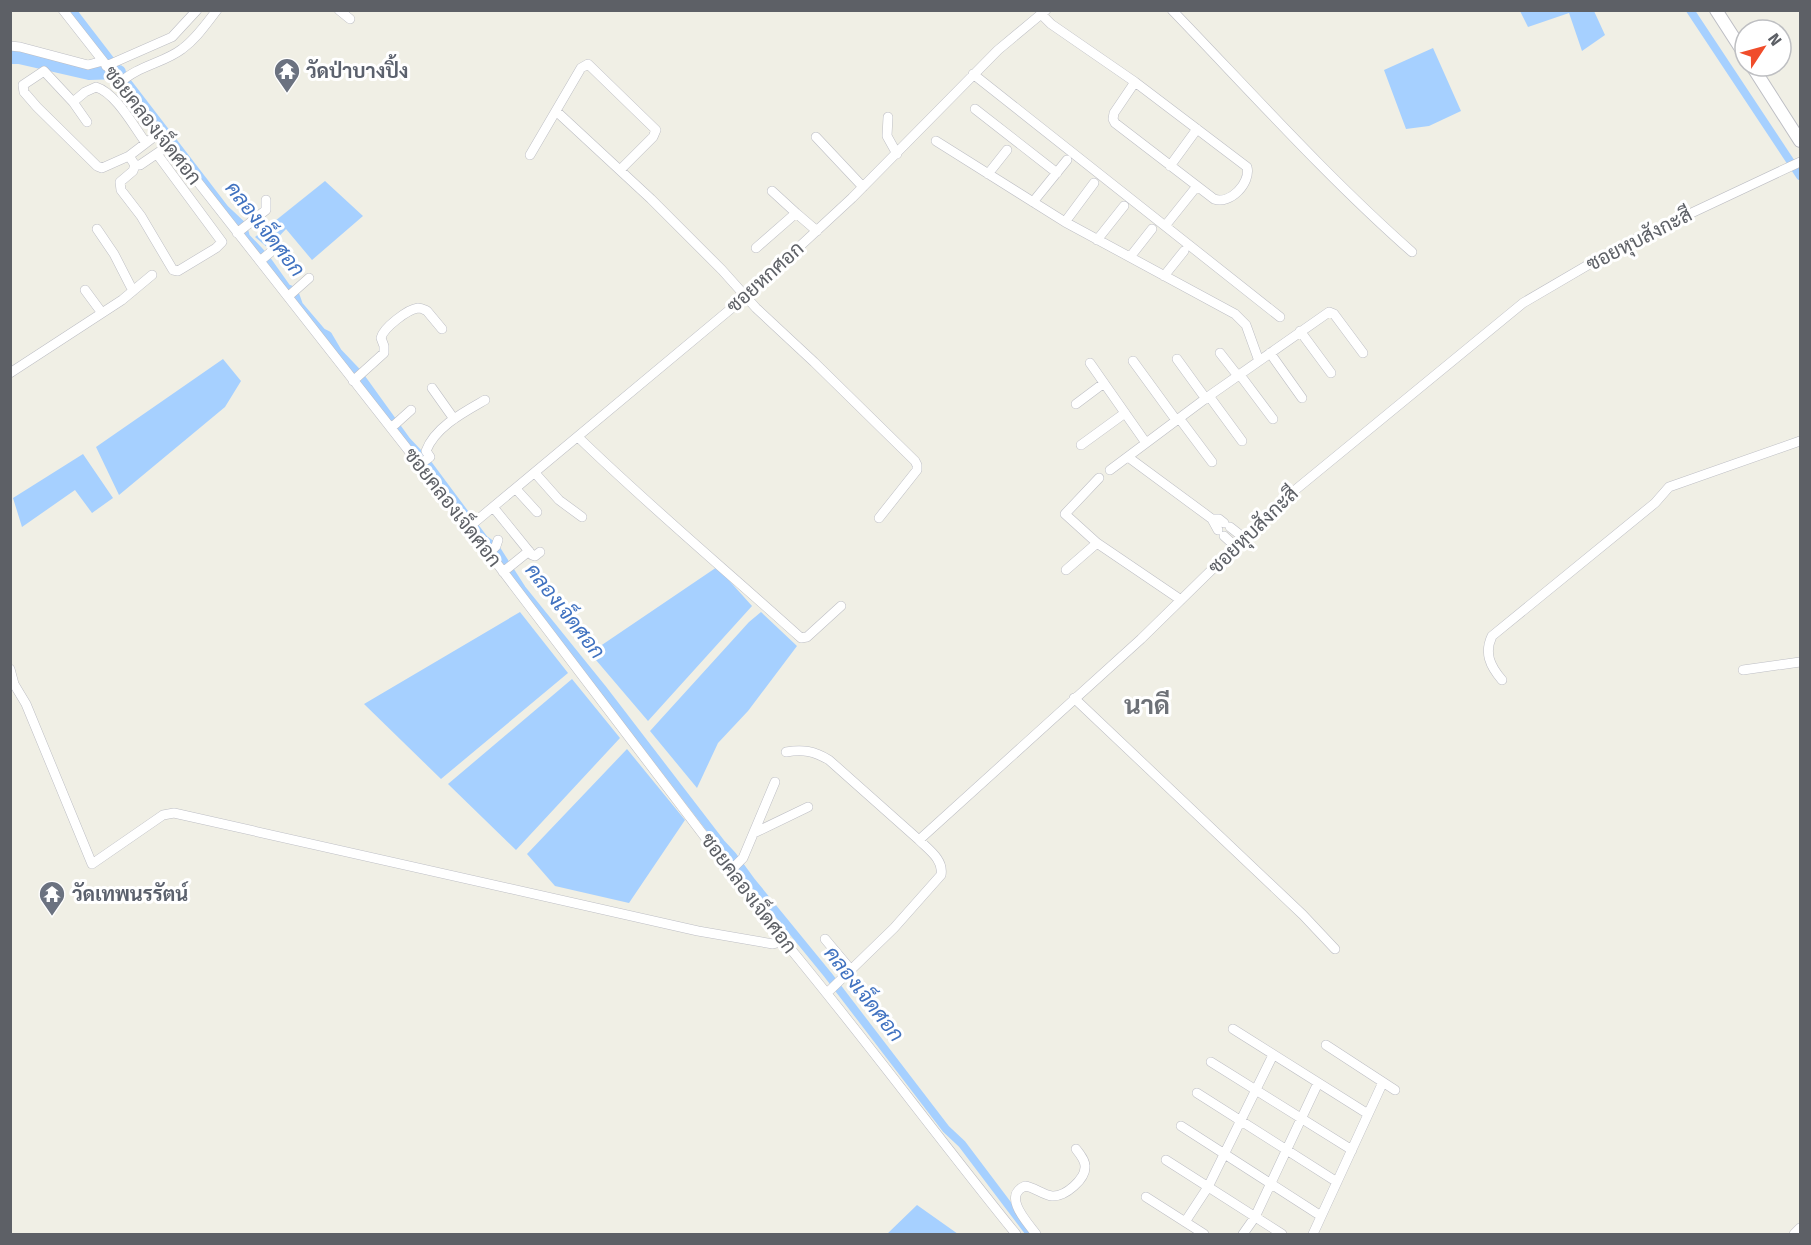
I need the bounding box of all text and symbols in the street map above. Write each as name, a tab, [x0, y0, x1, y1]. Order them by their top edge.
north arrow	[1733, 18, 1793, 78]
text: N	[1764, 30, 1786, 49]
place label: วัดป่าบางปิ้ง	[306, 54, 408, 83]
temple icon: วัดป่าบางปิ้ง	[272, 56, 302, 94]
street label: ซอยคลองเจ็ดศอก	[99, 59, 209, 189]
water label: คลองเจ็ดศอก	[220, 175, 312, 282]
street label: ซอยหุบสังกะสี	[1582, 201, 1697, 278]
street label: ซอยหกศอก	[722, 236, 808, 318]
street label: ซอยคลองเจ็ดศอก	[399, 441, 509, 571]
street label: ซอยหุบสังกะสี	[1202, 480, 1304, 580]
water label: คลองเจ็ดศอก	[520, 557, 612, 664]
district label: นาดี	[1124, 690, 1170, 721]
street label: ซอยคลองเจ็ดศอก	[696, 826, 804, 958]
temple icon: วัดเทพนรรัตน์	[37, 879, 67, 917]
place label: วัดเทพนรรัตน์	[72, 881, 189, 906]
water label: คลองเจ็ดศอก	[819, 940, 911, 1047]

